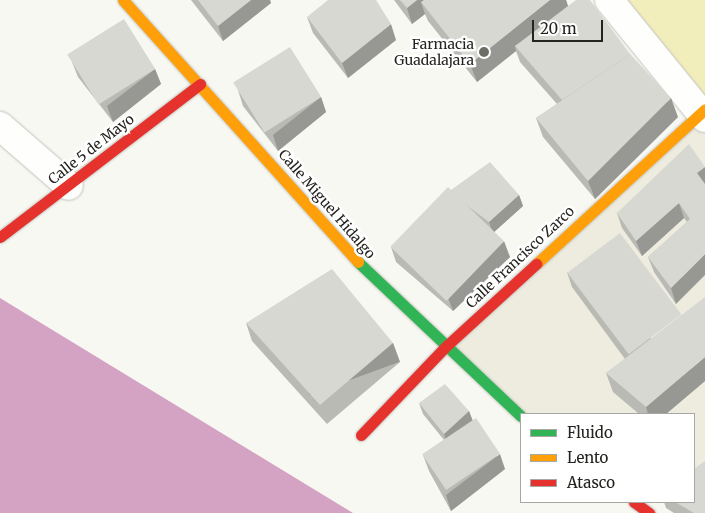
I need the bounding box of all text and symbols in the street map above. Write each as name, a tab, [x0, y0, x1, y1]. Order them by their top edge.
scale bar	[535, 10, 606, 42]
text: 20 m	[540, 19, 577, 38]
place label: Farmacia Guadalajara	[394, 36, 474, 68]
marker: Farmacia Guadalajara	[478, 46, 490, 58]
street label: Calle 5 de Mayo	[45, 110, 137, 188]
street label: Calle Miguel Hidalgo	[275, 146, 379, 262]
street label: Calle Francisco Zarco	[462, 202, 578, 312]
legend	[520, 413, 695, 503]
text: Fluido	[567, 423, 613, 442]
text: Lento	[567, 448, 608, 467]
text: Atasco	[567, 473, 615, 492]

